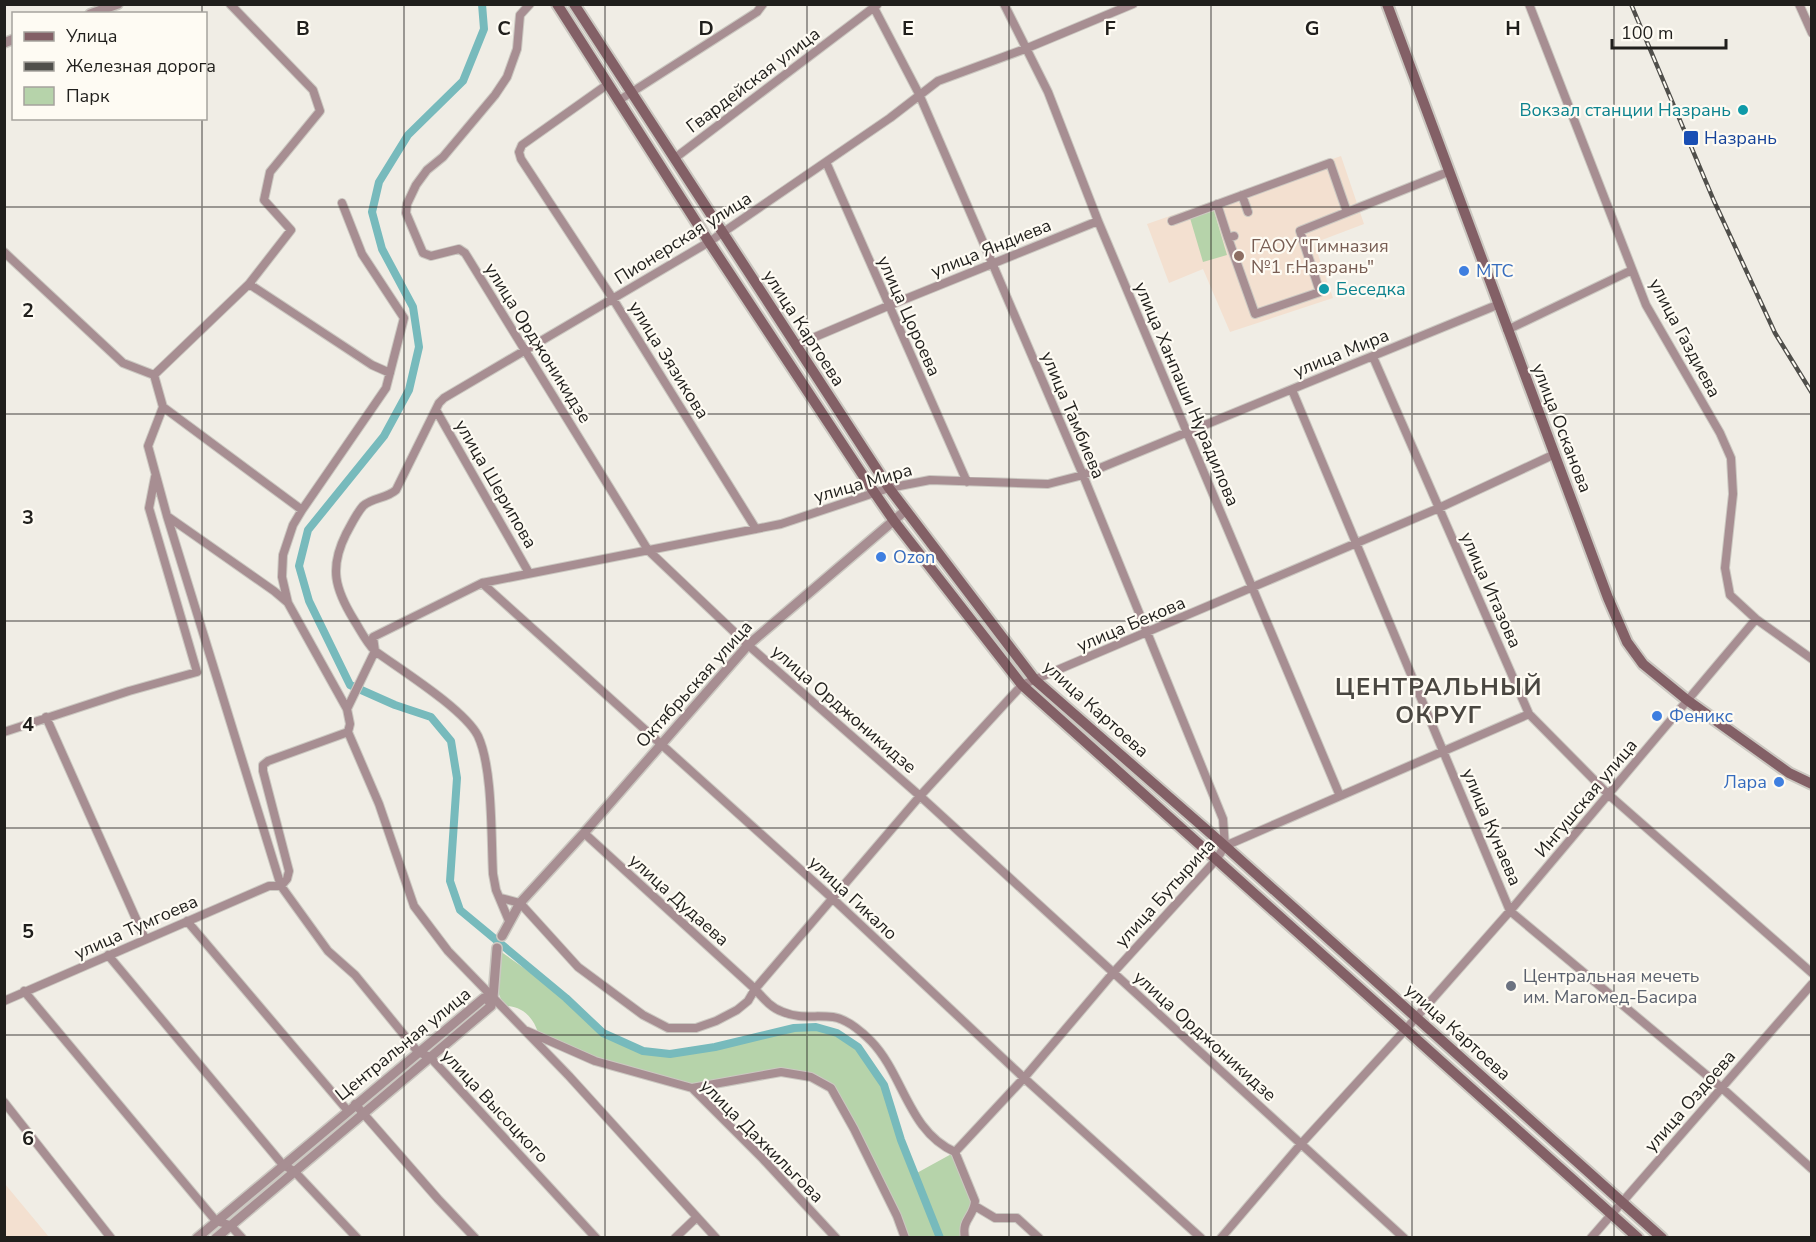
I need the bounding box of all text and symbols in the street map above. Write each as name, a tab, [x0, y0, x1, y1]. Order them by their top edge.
legend	[12, 12, 207, 120]
scale bar	[1612, 12, 1726, 50]
text: B	[296, 15, 310, 42]
text: C	[497, 15, 511, 42]
text: D	[698, 15, 714, 42]
text: E	[902, 15, 914, 42]
text: F	[1104, 15, 1116, 42]
text: G	[1305, 15, 1319, 42]
text: H	[1505, 15, 1521, 42]
text: 100 m	[1621, 21, 1673, 45]
street label: Гвардейская улица	[681, 22, 825, 138]
text: Улица	[65, 24, 117, 48]
text: Железная дорога	[66, 54, 216, 78]
text: Парк	[66, 84, 110, 108]
place label: Вокзал станции Назрань	[1519, 98, 1731, 122]
marker: Вокзал станции Назрань	[1736, 103, 1750, 117]
place label: Назрань	[1704, 126, 1777, 150]
marker: Назрань	[1682, 129, 1700, 147]
street label: Пионерская улица	[610, 186, 756, 290]
street label: улица Яндиева	[927, 213, 1055, 283]
place label: ГАОУ "Гимназия №1 г.Назрань"	[1251, 234, 1389, 279]
marker: ГАОУ "Гимназия №1 г.Назрань"	[1232, 249, 1246, 263]
street label: улица Цороева	[872, 252, 946, 380]
street label: улица Орджоникидзе	[479, 258, 597, 428]
place label: МТС	[1476, 259, 1514, 283]
marker: МТС	[1457, 264, 1471, 278]
street label: улица Картоева	[757, 265, 851, 391]
street label: улица Газдиева	[1644, 274, 1726, 402]
place label: Беседка	[1336, 277, 1406, 301]
street label: улица Ханпаши Нурадилова	[1129, 278, 1245, 510]
marker: Беседка	[1317, 282, 1331, 296]
text: 2	[22, 297, 34, 324]
street label: улица Зязикова	[623, 297, 715, 423]
street label: улица Мира	[1290, 323, 1392, 383]
street label: улица Тамбиева	[1035, 348, 1111, 482]
street label: улица Осканова	[1526, 360, 1598, 496]
street label: улица Шерипова	[449, 415, 543, 553]
street label: улица Мира	[811, 458, 915, 508]
text: 3	[22, 504, 34, 531]
street label: улица Итазова	[1455, 528, 1527, 652]
place label: Ozon	[893, 545, 935, 569]
marker: Ozon	[874, 550, 888, 564]
street label: улица Бекова	[1073, 590, 1189, 658]
street label: Октябрьская улица	[630, 615, 758, 753]
street label: улица Орджоникидзе	[766, 639, 922, 779]
street label: улица Картоева	[1038, 655, 1154, 763]
district label: ЦЕНТРАЛЬНЫЙ ОКРУГ	[1335, 671, 1543, 731]
place label: Феникс	[1669, 704, 1734, 728]
marker: Феникс	[1650, 709, 1664, 723]
text: 4	[22, 711, 34, 738]
street label: Ингушская улица	[1529, 734, 1643, 862]
street label: улица Кунаева	[1457, 765, 1527, 889]
place label: Лара	[1724, 770, 1767, 794]
marker: Лара	[1772, 775, 1786, 789]
street label: улица Бутырина	[1110, 833, 1220, 953]
street label: улица Дудаева	[624, 848, 734, 952]
street label: улица Гикало	[803, 851, 903, 945]
street label: улица Тумгоева	[70, 889, 202, 965]
text: 5	[22, 918, 34, 945]
place label: Центральная мечеть им. Магомед-Басира	[1523, 964, 1700, 1009]
street label: улица Орджоникидзе	[1128, 965, 1282, 1107]
street label: улица Картоева	[1400, 978, 1516, 1086]
marker: Центральная мечеть им. Магомед-Басира	[1504, 979, 1518, 993]
street label: Центральная улица	[330, 982, 476, 1106]
street label: улица Высоцкого	[436, 1044, 554, 1168]
street label: улица Оздоева	[1639, 1045, 1741, 1157]
street label: улица Дахкильгова	[695, 1074, 829, 1208]
text: 6	[22, 1125, 34, 1152]

